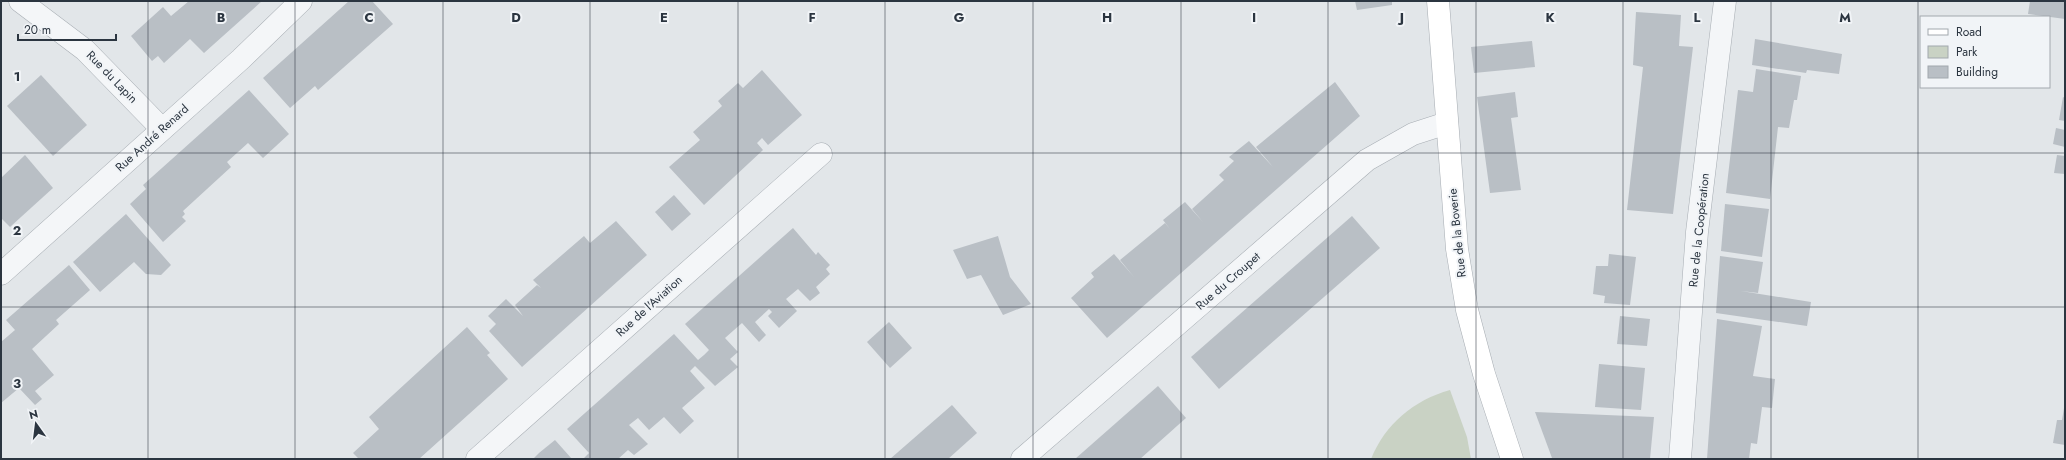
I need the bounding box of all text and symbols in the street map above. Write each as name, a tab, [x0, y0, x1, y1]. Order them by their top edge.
text: B	[217, 8, 226, 27]
text: C	[364, 8, 374, 27]
text: D	[511, 8, 521, 27]
text: E	[660, 8, 668, 27]
text: F	[808, 8, 816, 27]
text: G	[954, 8, 965, 27]
text: H	[1102, 8, 1112, 27]
text: I	[1252, 8, 1256, 27]
text: J	[1397, 8, 1404, 27]
text: K	[1545, 8, 1555, 27]
text: L	[1694, 8, 1701, 27]
text: M	[1839, 8, 1851, 27]
scale bar	[18, 16, 116, 42]
legend	[1920, 16, 2050, 88]
text: 20 m	[24, 21, 51, 39]
text: Road	[1956, 23, 1982, 41]
text: Park	[1956, 43, 1978, 61]
street label: Rue du Lapin	[82, 47, 142, 107]
text: Building	[1956, 63, 1998, 81]
text: 1	[14, 67, 20, 86]
street label: Rue André Renard	[111, 100, 193, 176]
street label: Rue de la Coopération	[1684, 172, 1714, 288]
street label: Rue de la Boverie	[1443, 188, 1471, 278]
text: 2	[13, 221, 21, 240]
street label: Rue du Croupet	[1192, 248, 1264, 314]
street label: Rue de l'Aviation	[612, 271, 686, 341]
text: 3	[13, 374, 21, 393]
north arrow	[16, 404, 56, 444]
text: N	[27, 405, 40, 423]

